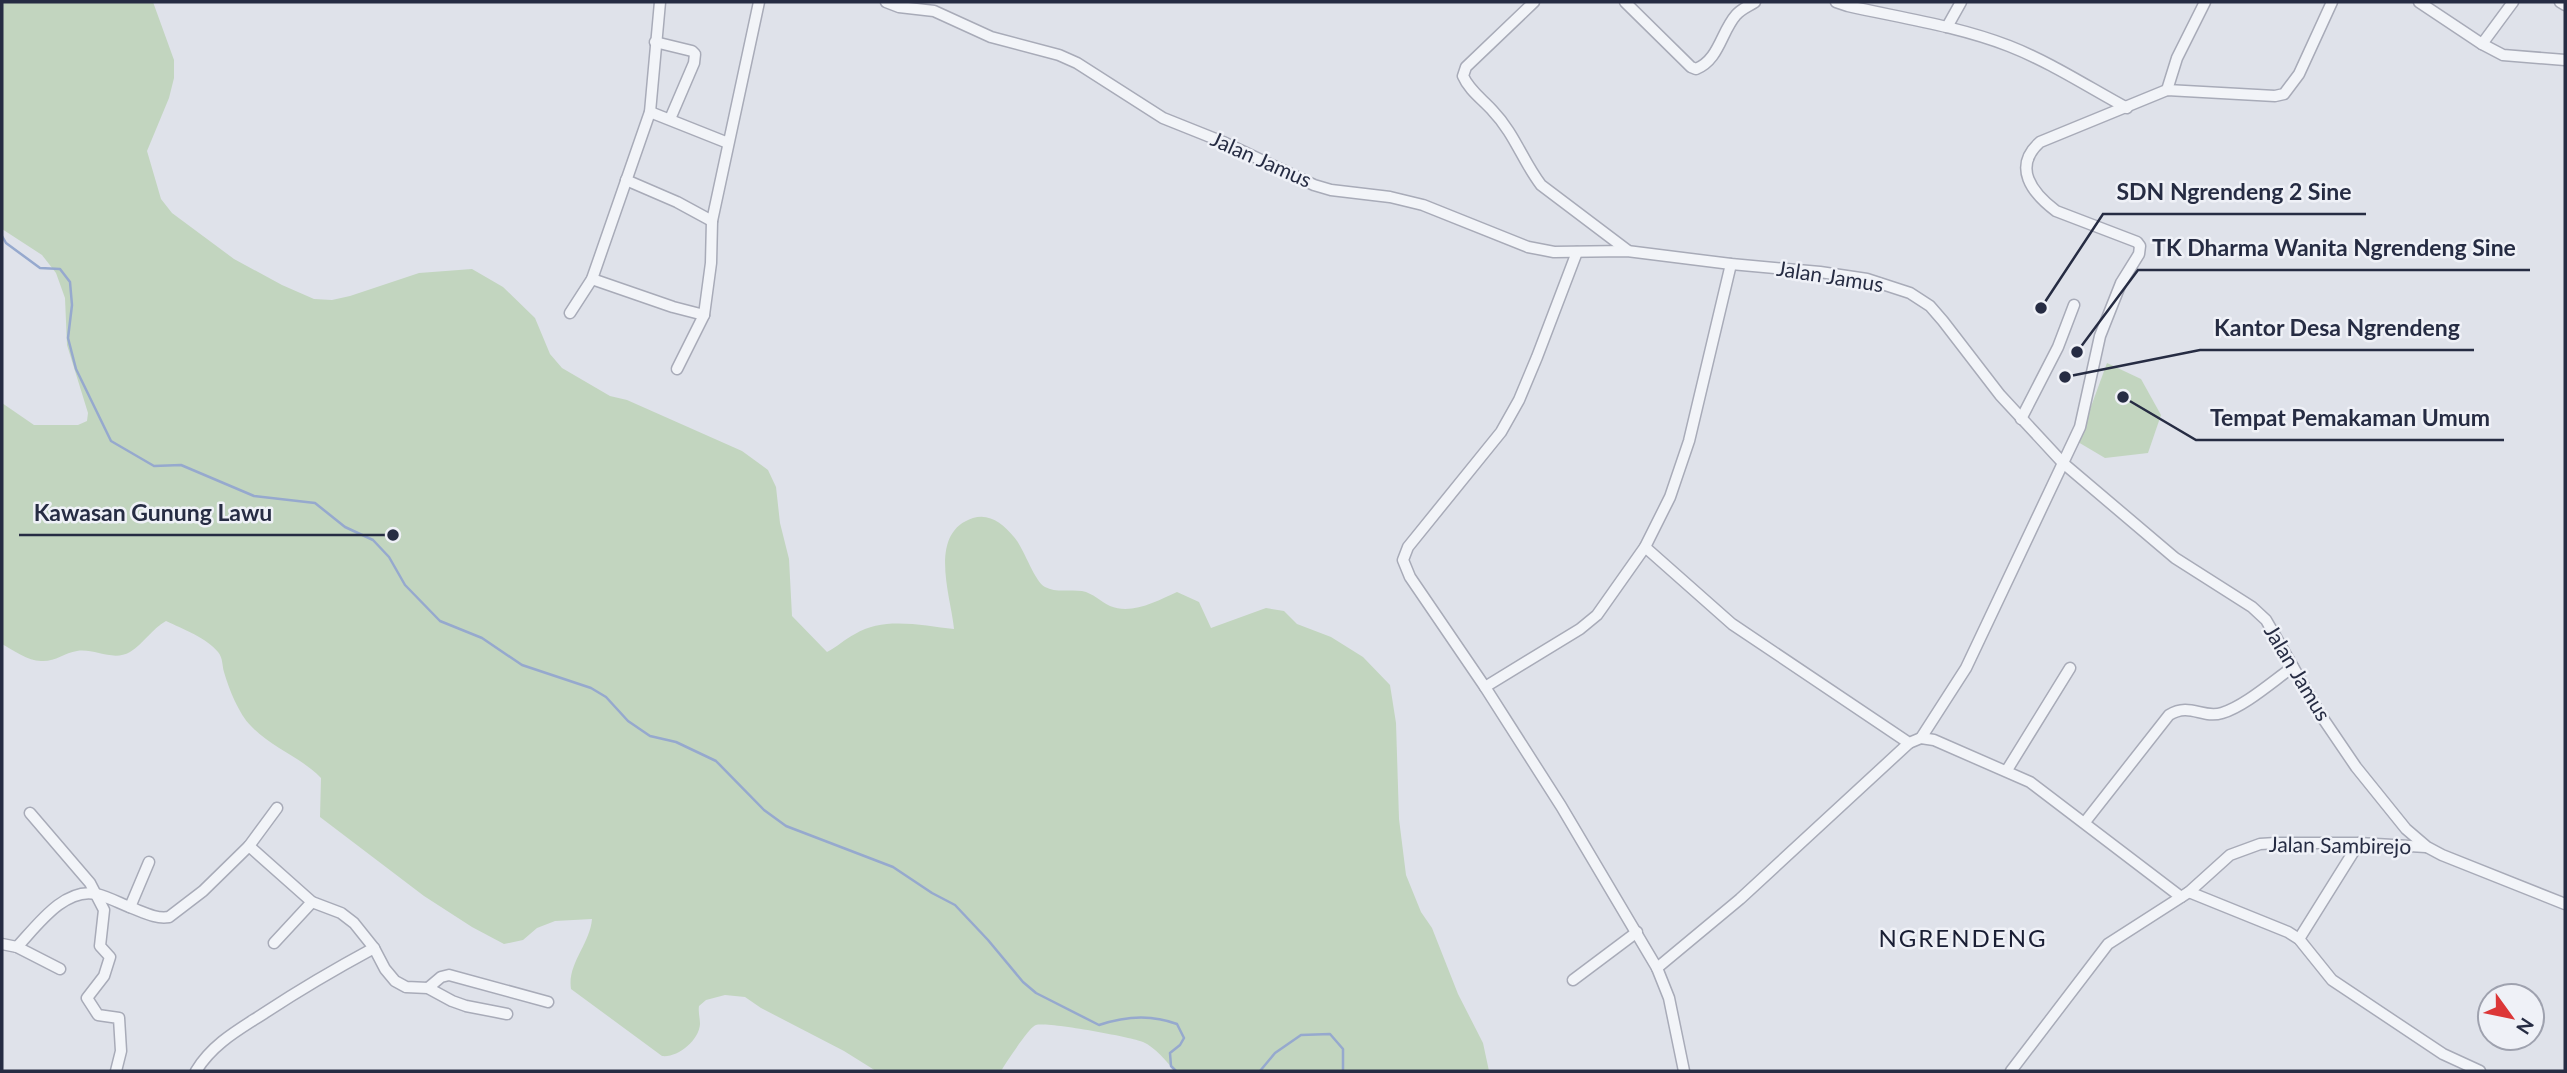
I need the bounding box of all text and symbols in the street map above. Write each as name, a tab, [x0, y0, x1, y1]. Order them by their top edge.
street label: Jalan Jamus	[1207, 125, 1316, 192]
callout: SDN Ngrendeng 2 Sine	[2103, 170, 2366, 214]
text: SDN Ngrendeng 2 Sine	[2116, 177, 2352, 205]
callout: TK Dharma Wanita Ngrendeng Sine	[2138, 226, 2530, 270]
text: TK Dharma Wanita Ngrendeng Sine	[2152, 233, 2516, 261]
street label: Jalan Jamus	[1775, 255, 1885, 296]
callout: Kantor Desa Ngrendeng	[2200, 306, 2474, 350]
text: Kantor Desa Ngrendeng	[2214, 313, 2460, 341]
callout: Tempat Pemakaman Umum	[2196, 396, 2504, 440]
text: Tempat Pemakaman Umum	[2210, 403, 2490, 431]
callout: Kawasan Gunung Lawu	[19, 491, 286, 535]
text: Kawasan Gunung Lawu	[34, 498, 272, 526]
street label: Jalan Jamus	[2260, 620, 2337, 725]
street label: Jalan Sambirejo	[2269, 831, 2412, 858]
district label: NGRENDENG	[1878, 923, 2048, 952]
north arrow	[2476, 982, 2546, 1052]
text: N	[2512, 1014, 2539, 1039]

